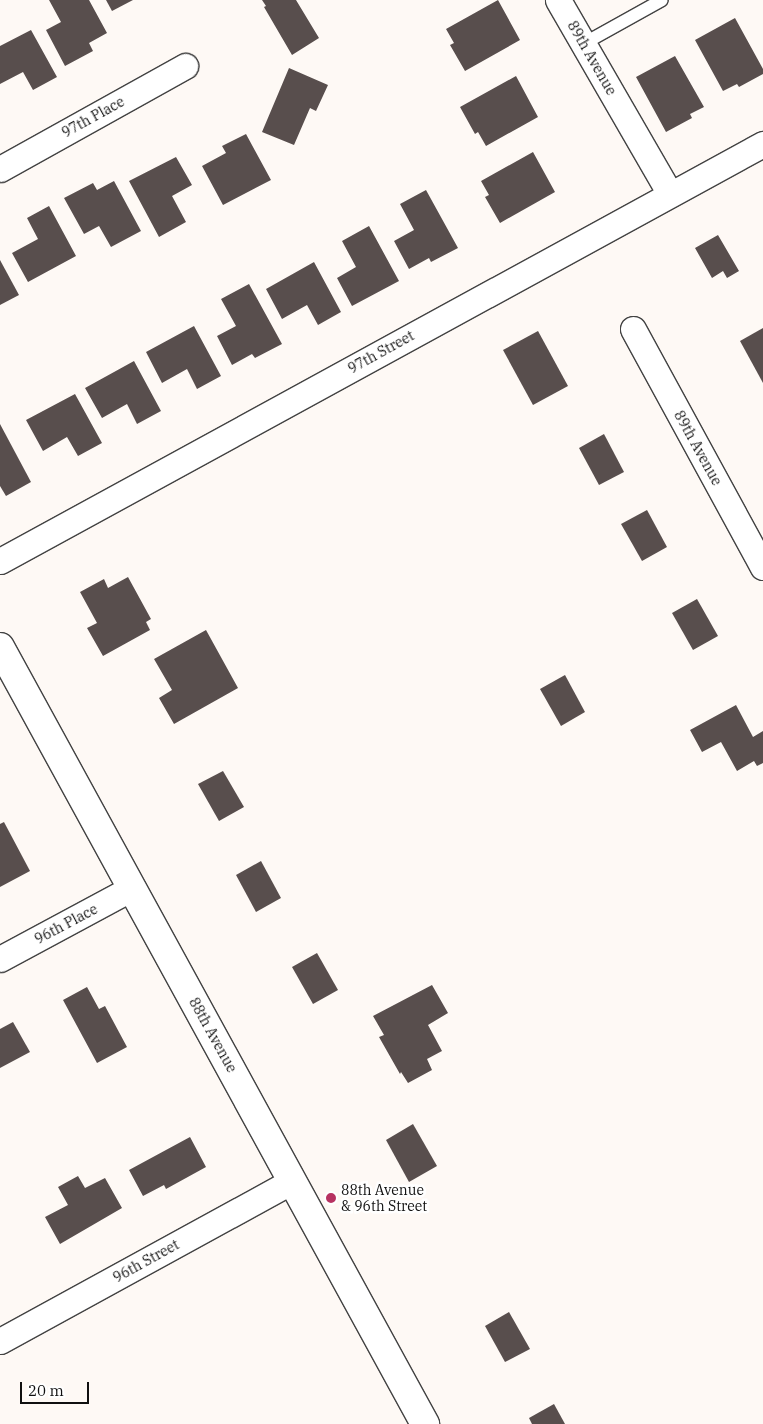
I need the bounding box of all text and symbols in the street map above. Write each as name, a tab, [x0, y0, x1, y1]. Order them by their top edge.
street label: 89th Avenue	[564, 18, 620, 98]
street label: 97th Place	[59, 93, 127, 141]
street label: 97th Street	[345, 327, 417, 377]
street label: 89th Avenue	[671, 408, 725, 488]
street label: 96th Place	[32, 900, 100, 948]
street label: 88th Avenue	[186, 995, 240, 1075]
place label: 88th Avenue & 96th Street	[341, 1182, 427, 1214]
marker: 88th Avenue & 96th Street	[325, 1192, 337, 1204]
street label: 96th Street	[110, 1236, 182, 1286]
scale bar	[22, 1372, 91, 1404]
text: 20 m	[28, 1381, 64, 1400]

